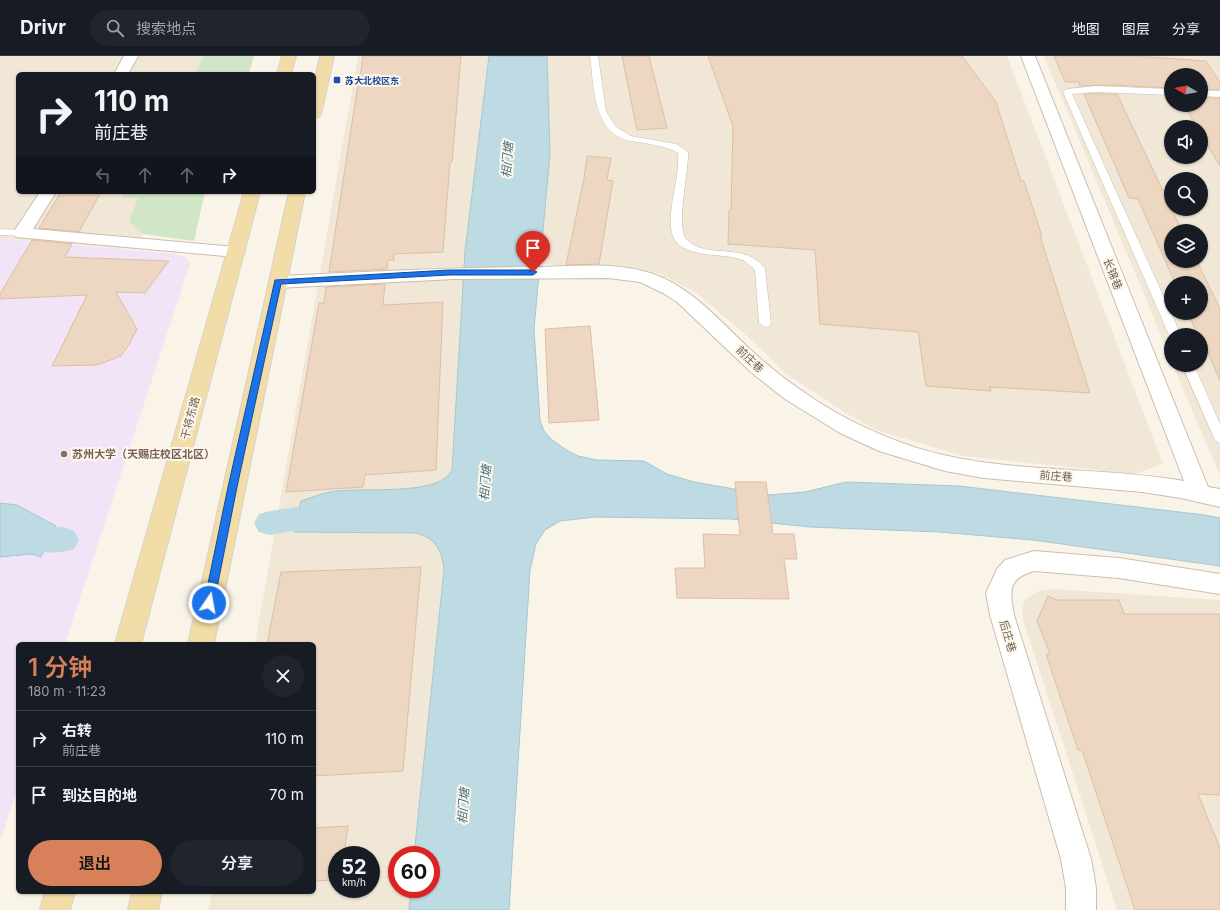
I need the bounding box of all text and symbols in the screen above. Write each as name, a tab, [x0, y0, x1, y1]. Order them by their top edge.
search box	[90, 10, 370, 46]
text: Drivr	[20, 16, 66, 39]
icon: search	[104, 17, 126, 39]
text: 搜索地点	[136, 19, 196, 38]
text: 地图	[1072, 20, 1100, 37]
text: 图层	[1122, 20, 1150, 37]
text: 分享	[1172, 20, 1200, 37]
north arrow	[1164, 68, 1208, 112]
map controls	[1164, 68, 1208, 372]
marker: 苏大北校区东	[332, 75, 342, 85]
place label: 苏大北校区东	[345, 75, 399, 86]
text: 110 m	[94, 84, 169, 118]
icon: right	[28, 88, 80, 140]
button: sound	[1164, 120, 1208, 164]
text: 前庄巷	[94, 122, 148, 143]
water label: 相门塘	[498, 140, 516, 178]
icon: left	[92, 164, 114, 186]
icon: ahead	[134, 164, 156, 186]
icon: ahead	[176, 164, 198, 186]
icon: right	[218, 164, 240, 186]
button: search	[1164, 172, 1208, 216]
button: layers	[1164, 224, 1208, 268]
pin	[516, 231, 550, 272]
icon: arrive	[522, 237, 544, 259]
street label: 长锦巷	[1101, 256, 1125, 292]
button: +	[1164, 276, 1208, 320]
button: −	[1164, 328, 1208, 372]
street label: 前庄巷	[733, 343, 767, 375]
street label: 干将东路	[178, 395, 202, 441]
place label: 苏州大学（天赐庄校区北区）	[72, 447, 215, 461]
marker: 苏州大学（天赐庄校区北区）	[59, 449, 69, 459]
water label: 相门塘	[476, 463, 494, 501]
street label: 前庄巷	[1039, 468, 1073, 484]
position arrow	[188, 582, 230, 624]
street label: 后庄巷	[997, 618, 1019, 654]
text: 1 分钟	[28, 653, 92, 682]
button: close	[262, 655, 304, 697]
text: 180 m · 11:23	[28, 683, 106, 699]
text: 右转	[62, 721, 92, 740]
icon: right	[28, 728, 50, 750]
text: 110 m	[265, 729, 304, 748]
text: 前庄巷	[62, 742, 101, 758]
icon: arrive	[28, 784, 50, 806]
text: 70 m	[269, 785, 304, 804]
text: 到达目的地	[62, 786, 137, 805]
water label: 相门塘	[454, 786, 472, 824]
button: 退出	[28, 840, 162, 886]
button: 分享	[170, 840, 304, 886]
speed limit sign: 60	[388, 846, 440, 898]
text: 52	[341, 855, 367, 879]
text: km/h	[342, 876, 366, 888]

